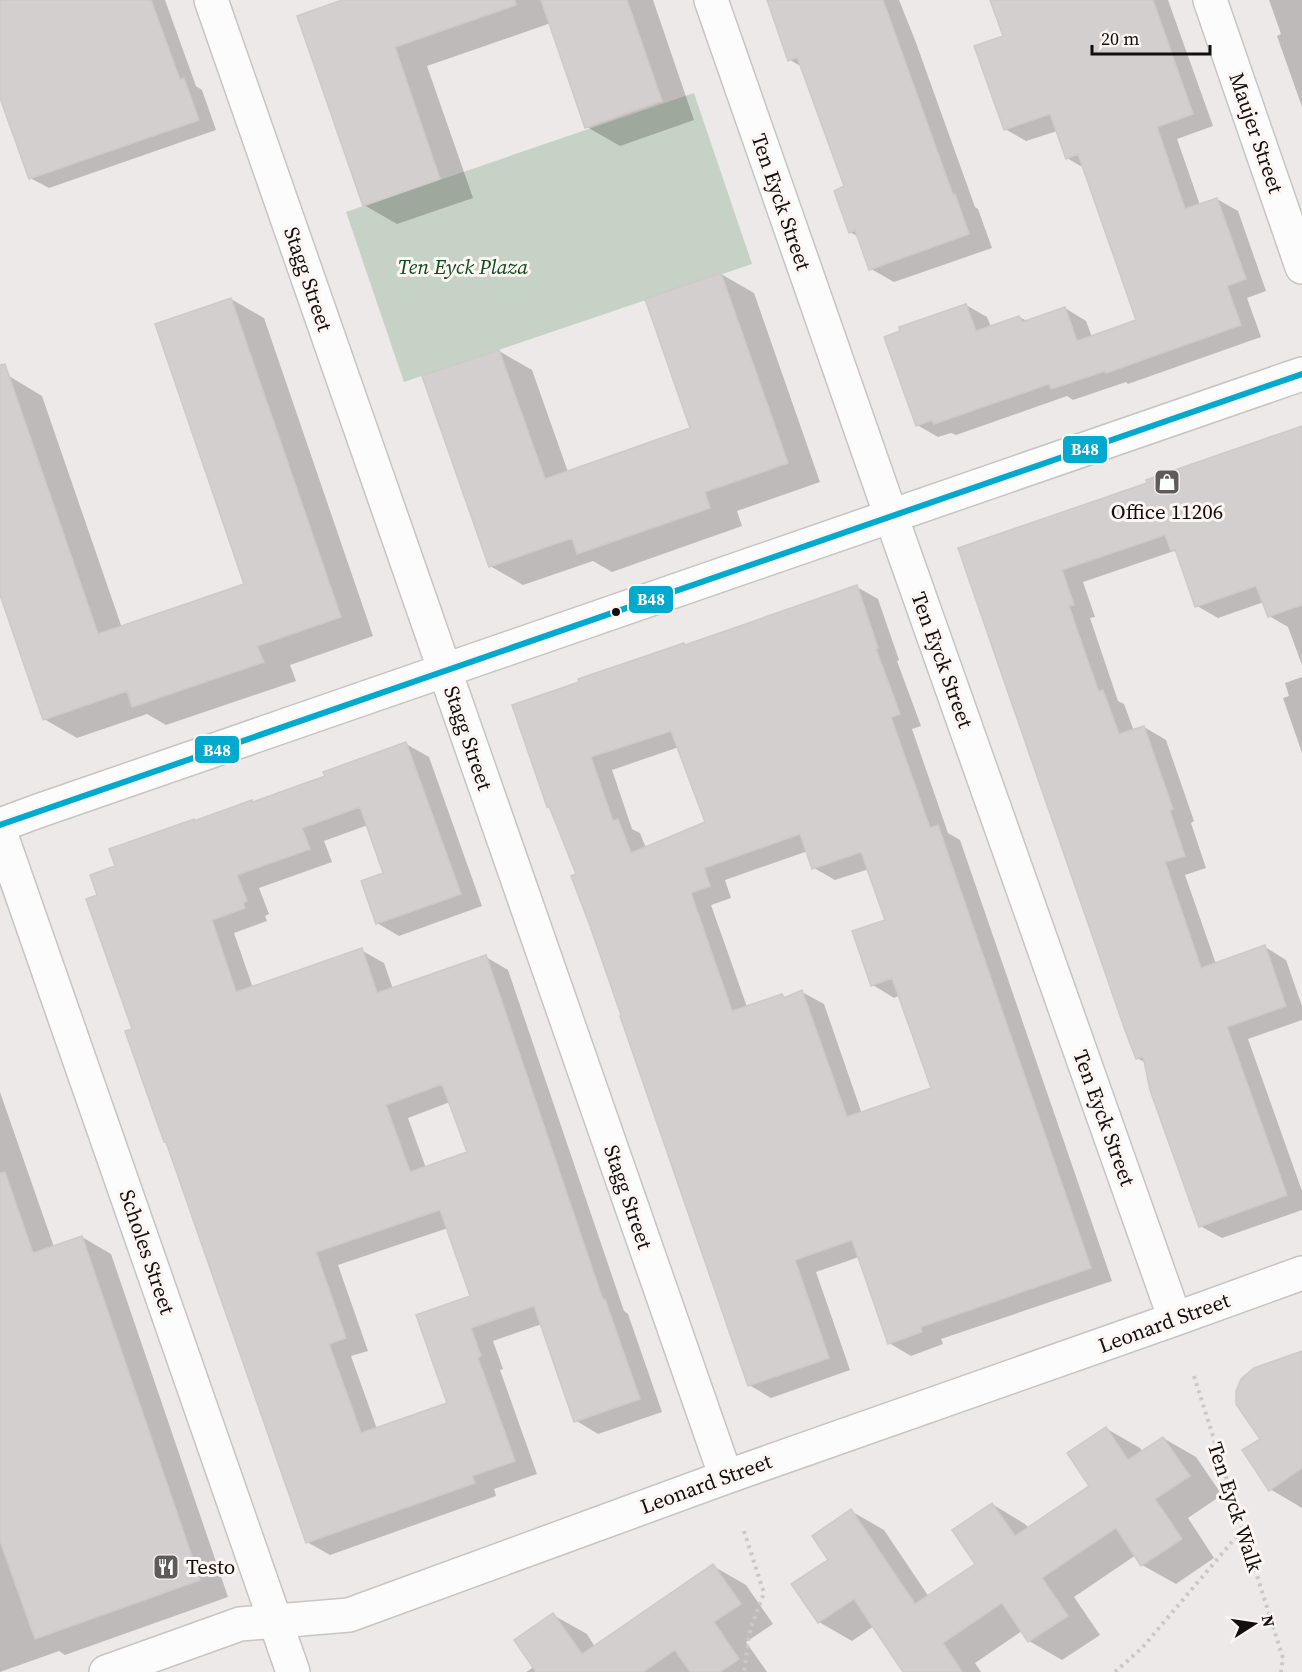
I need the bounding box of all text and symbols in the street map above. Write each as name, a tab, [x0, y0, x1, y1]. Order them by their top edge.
scale bar	[1092, 18, 1210, 56]
text: 20 m	[1101, 26, 1139, 51]
street label: Maujer Street	[1222, 69, 1291, 197]
street label: Ten Eyck Street	[745, 130, 818, 274]
street label: Stagg Street	[277, 223, 340, 335]
park label: Ten Eyck Plaza	[398, 252, 528, 281]
line badge: B48	[1062, 435, 1108, 464]
text: B48	[1071, 438, 1099, 460]
shop icon: Office 11206	[1152, 467, 1182, 497]
place label: Office 11206	[1111, 497, 1223, 526]
line badge: B48	[628, 585, 674, 614]
text: B48	[637, 588, 665, 610]
street label: Ten Eyck Street	[904, 588, 981, 732]
unlabelled marker	[610, 606, 622, 618]
street label: Stagg Street	[437, 682, 500, 794]
line badge: B48	[194, 735, 240, 764]
text: B48	[203, 739, 231, 761]
street label: Ten Eyck Street	[1066, 1046, 1143, 1190]
street label: Stagg Street	[597, 1141, 660, 1253]
street label: Scholes Street	[113, 1186, 182, 1318]
street label: Leonard Street	[1094, 1285, 1234, 1360]
street label: Ten Eyck Walk	[1201, 1438, 1270, 1576]
street label: Leonard Street	[636, 1446, 776, 1521]
restaurant icon: Testo	[151, 1552, 181, 1582]
place label: Testo	[186, 1552, 235, 1581]
north arrow	[1224, 1594, 1284, 1654]
text: N	[1257, 1613, 1281, 1629]

